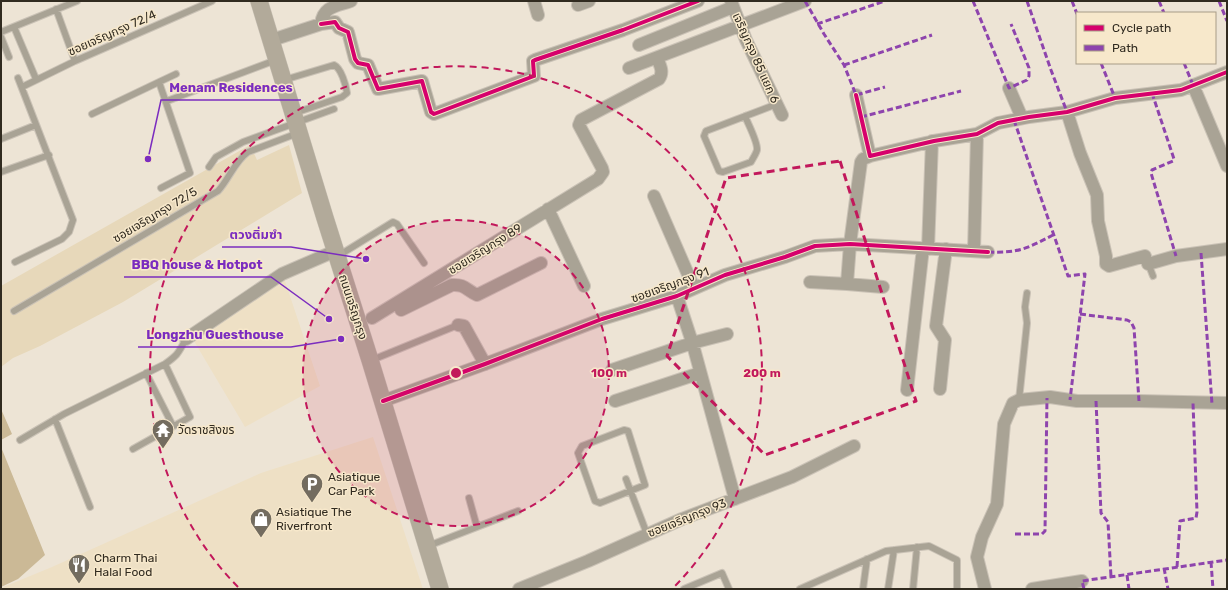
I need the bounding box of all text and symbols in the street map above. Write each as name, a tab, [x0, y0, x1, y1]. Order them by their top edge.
street label: ซอยเจริญกรุง 72/4	[66, 7, 159, 59]
street label: เจริญกรุง 85 แยก 6	[730, 11, 782, 105]
legend	[1076, 12, 1216, 64]
text: Cycle path	[1112, 21, 1171, 35]
text: Path	[1112, 41, 1138, 55]
callout: Menam Residences	[161, 75, 301, 100]
text: Menam Residences	[169, 80, 293, 95]
street label: ซอยเจริญกรุง 72/5	[110, 184, 200, 246]
street label: ซอยเจริญกรุง 89	[446, 221, 524, 277]
callout: ตวงติ่มซำ	[222, 222, 291, 247]
text: ตวงติ่มซำ	[229, 226, 283, 242]
callout: BBQ house & Hotpot	[124, 252, 271, 277]
text: BBQ house & Hotpot	[131, 257, 263, 272]
street label: ซอยเจริญกรุง 91	[629, 264, 711, 306]
street label: ถนนเจริญกรุง	[336, 273, 370, 341]
callout: Longzhu Guesthouse	[138, 322, 291, 347]
text: Longzhu Guesthouse	[146, 327, 284, 342]
centre of rings	[449, 366, 463, 380]
text: 100 m	[591, 366, 627, 380]
text: 200 m	[743, 366, 781, 380]
temple icon: วัดราชสิงขร	[150, 417, 176, 450]
place label: วัดราชสิงขร	[178, 423, 234, 437]
place label: Asiatique Car Park	[328, 470, 381, 498]
parking icon: Asiatique Car Park	[299, 471, 325, 504]
street label: ซอยเจริญกรุง 93	[646, 496, 728, 540]
place label: Asiatique The Riverfront	[276, 505, 352, 533]
shop icon: Asiatique The Riverfront	[248, 506, 274, 539]
place label: Charm Thai Halal Food	[94, 551, 157, 579]
restaurant icon: Charm Thai Halal Food	[66, 552, 92, 585]

